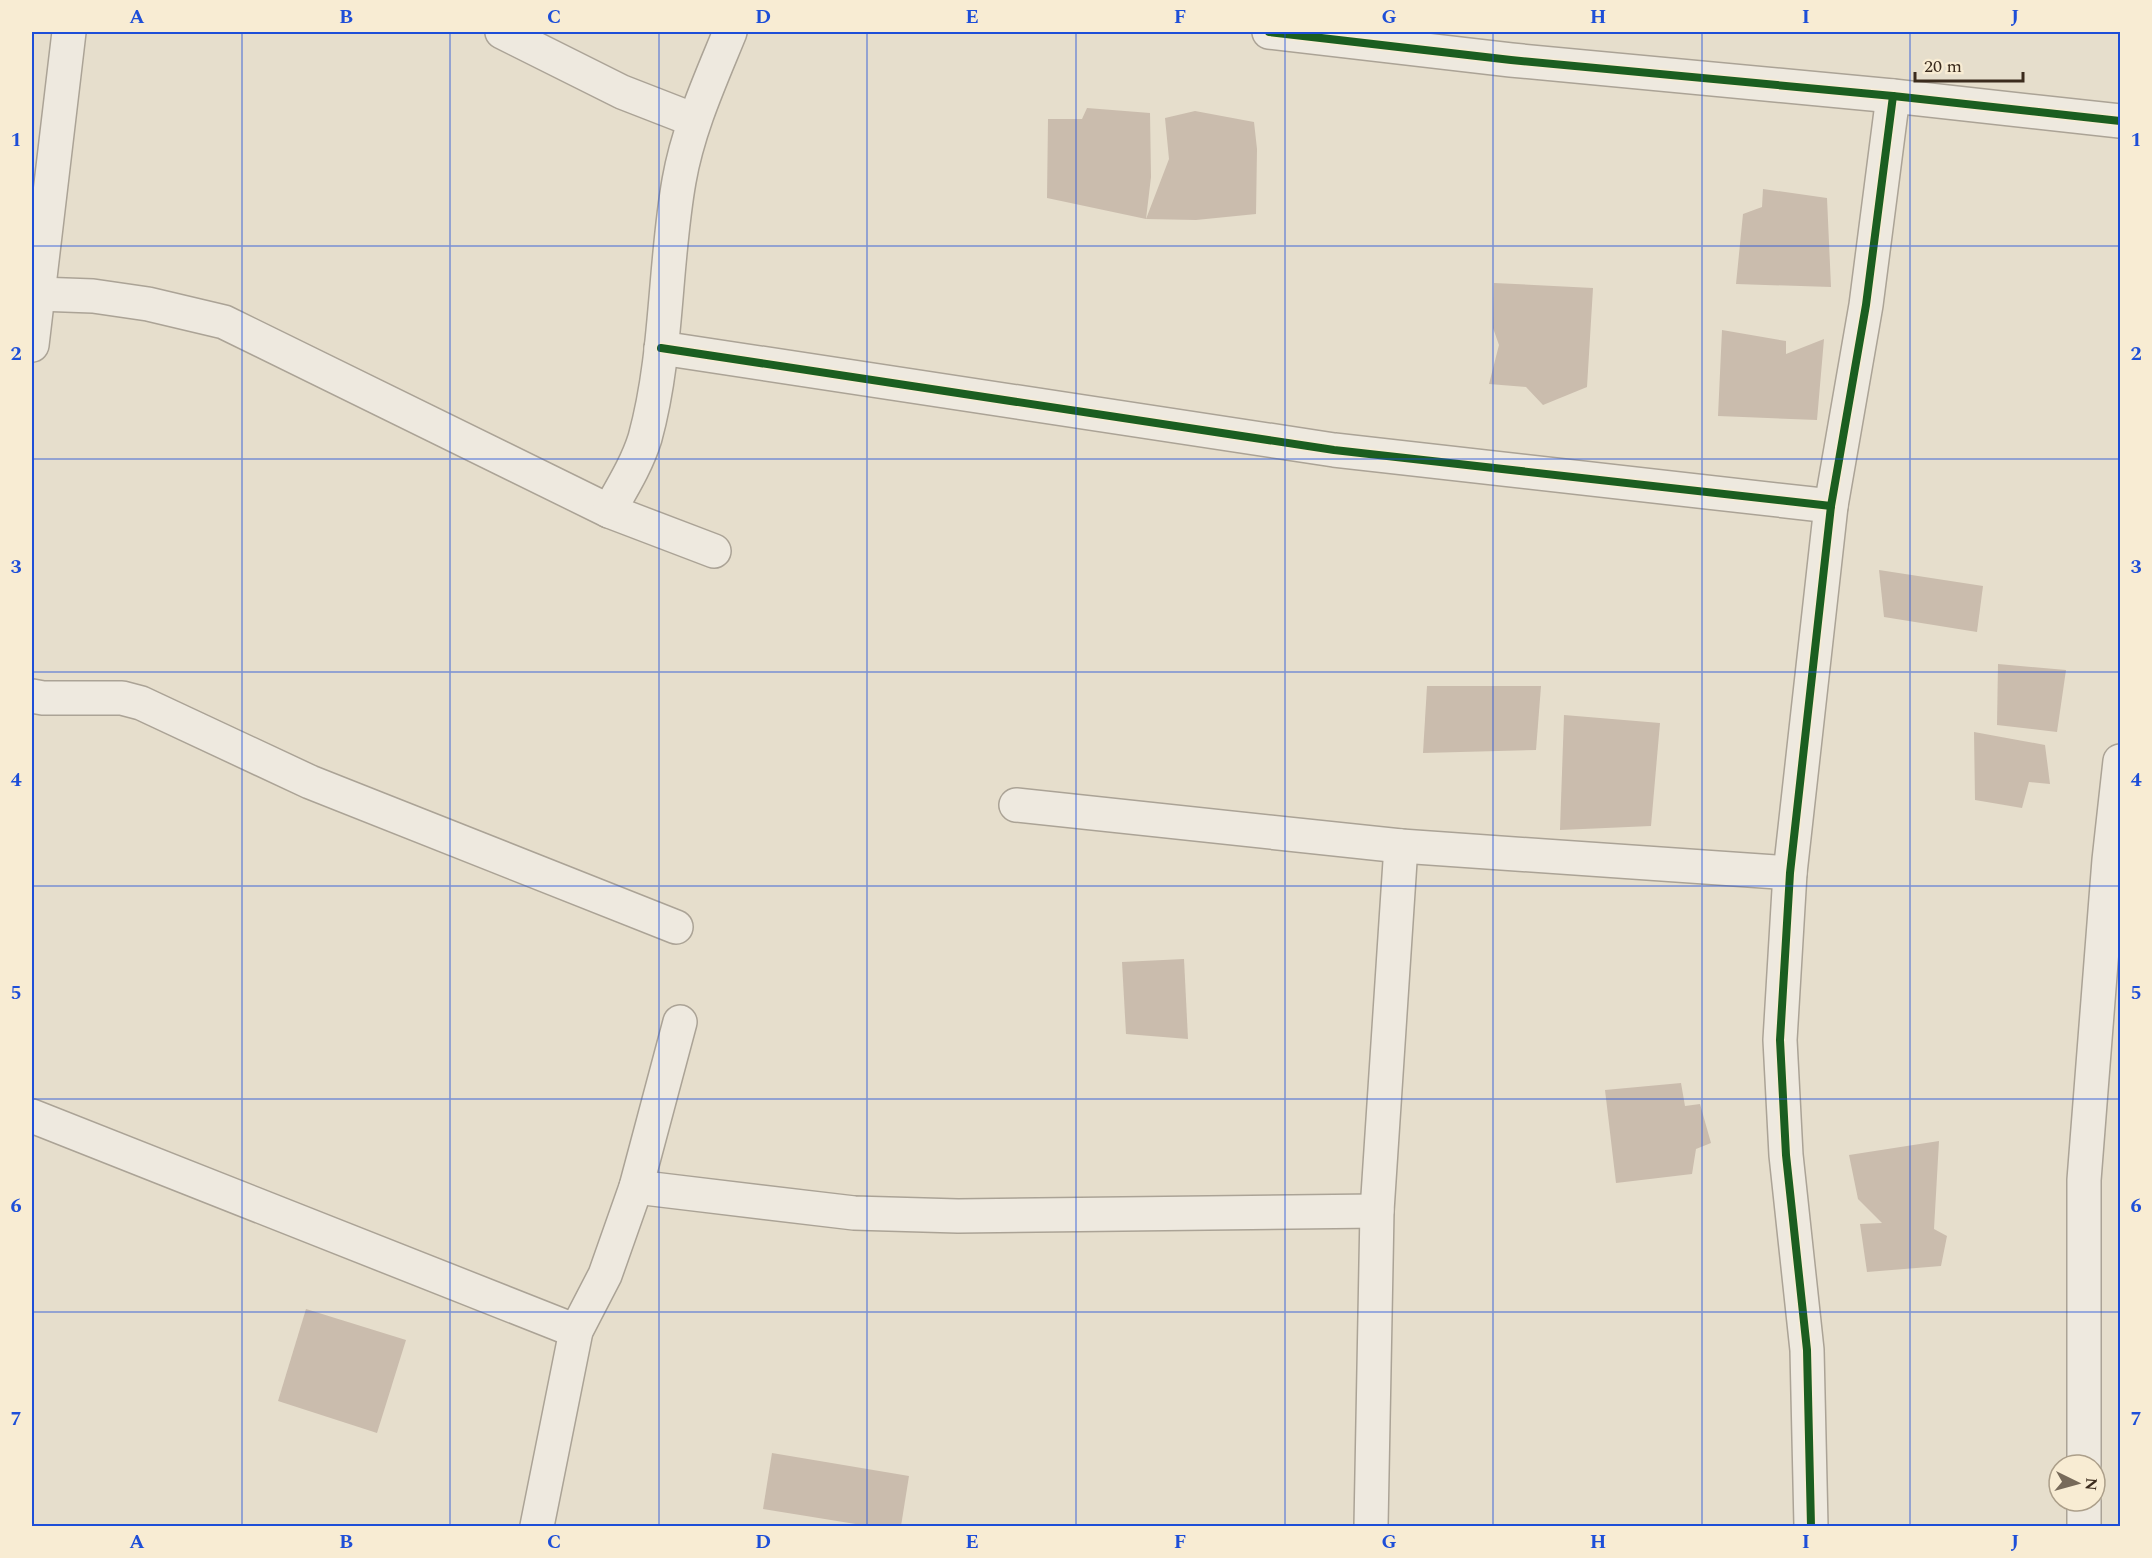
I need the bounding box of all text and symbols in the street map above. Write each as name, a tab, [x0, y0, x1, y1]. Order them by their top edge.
text: A	[129, 2, 145, 32]
text: B	[339, 2, 353, 32]
text: C	[547, 2, 561, 32]
text: D	[755, 2, 771, 32]
text: E	[965, 2, 979, 32]
text: F	[1174, 2, 1186, 32]
text: G	[1381, 2, 1397, 32]
text: H	[1590, 2, 1606, 32]
text: I	[1802, 2, 1810, 32]
text: J	[2011, 2, 2019, 32]
scale bar	[1915, 45, 2023, 83]
text: 20 m	[1924, 53, 1962, 80]
text: 1	[10, 125, 22, 155]
text: 1	[2130, 125, 2142, 155]
text: 2	[10, 339, 22, 369]
text: 2	[2130, 339, 2142, 369]
text: 3	[10, 552, 22, 582]
text: 3	[2130, 552, 2142, 582]
text: 4	[10, 765, 22, 795]
text: 4	[2130, 765, 2142, 795]
text: 5	[10, 978, 22, 1008]
text: 5	[2130, 978, 2142, 1008]
text: 6	[10, 1191, 22, 1221]
text: 6	[2130, 1191, 2142, 1221]
text: 7	[10, 1404, 22, 1434]
text: 7	[2130, 1404, 2142, 1434]
north arrow	[2047, 1453, 2107, 1513]
text: N	[2078, 1477, 2103, 1492]
text: A	[129, 1527, 145, 1557]
text: B	[339, 1527, 353, 1557]
text: C	[547, 1527, 561, 1557]
text: D	[755, 1527, 771, 1557]
text: E	[965, 1527, 979, 1557]
text: F	[1174, 1527, 1186, 1557]
text: G	[1381, 1527, 1397, 1557]
text: H	[1590, 1527, 1606, 1557]
text: I	[1802, 1527, 1810, 1557]
text: J	[2011, 1527, 2019, 1557]

